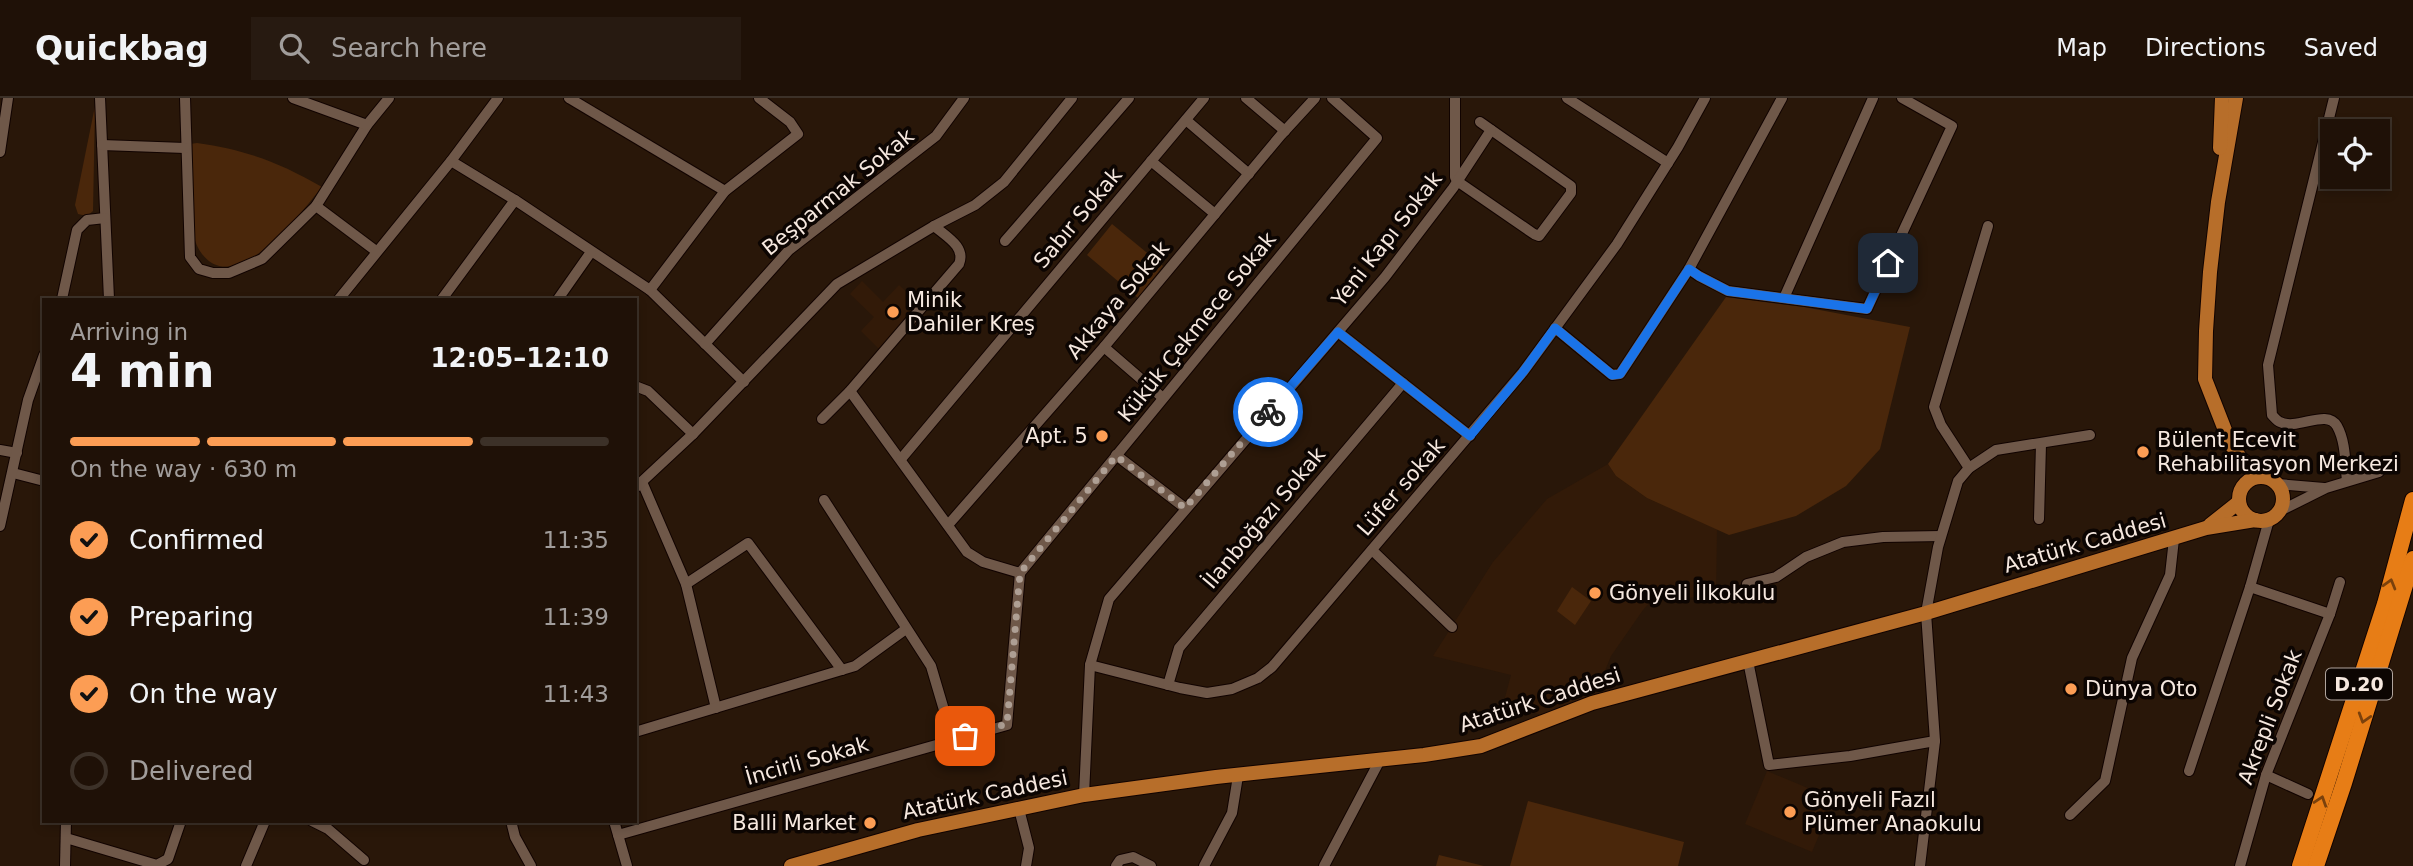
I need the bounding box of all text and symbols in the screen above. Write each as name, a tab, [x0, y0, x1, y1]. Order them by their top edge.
search box	[251, 17, 741, 80]
text: Quickbag	[35, 29, 209, 68]
icon: search	[275, 29, 313, 67]
text: Search here	[331, 33, 487, 63]
text: Map	[2056, 34, 2107, 62]
text: Directions	[2145, 34, 2266, 62]
text: Saved	[2304, 34, 2378, 62]
map controls	[2320, 119, 2390, 189]
button: locate	[2320, 119, 2390, 189]
street label: Beşparmak Sokak	[757, 123, 919, 260]
street label: Sabır Sokak	[1029, 162, 1127, 273]
street label: Yeni Kapı Sokak	[1326, 166, 1447, 312]
street label: Kükük Çekmece Sokak	[1113, 227, 1281, 427]
pin	[1858, 233, 1918, 293]
street label: Akkaya Sokak	[1062, 236, 1175, 364]
icon: home	[1869, 244, 1907, 282]
place label: Minik Dahiler Kreş	[907, 288, 1035, 336]
marker: Minik Dahiler Kreş	[885, 304, 901, 320]
text: Arriving in	[70, 319, 188, 345]
text: 12:05–12:10	[430, 343, 609, 373]
text: 4 min	[70, 344, 214, 398]
courier	[1233, 377, 1303, 447]
icon: bike	[1249, 393, 1287, 431]
place label: Apt. 5	[1025, 424, 1088, 448]
marker: Apt. 5	[1094, 428, 1110, 444]
place label: Bülent Ecevit Rehabilitasyon Merkezi	[2157, 428, 2399, 476]
street label: Lüfer sokak	[1352, 433, 1450, 540]
street label: İlanboğazı Sokak	[1197, 441, 1331, 594]
marker: Bülent Ecevit Rehabilitasyon Merkezi	[2135, 444, 2151, 460]
text: On the way · 630 m	[70, 456, 297, 482]
street label: Atatürk Caddesi	[2001, 508, 2169, 578]
icon: check	[70, 521, 108, 559]
text: Confirmed	[129, 525, 264, 555]
text: 11:35	[543, 527, 609, 553]
one-way arrow	[2382, 579, 2397, 591]
place label: Gönyeli İlkokulu	[1609, 580, 1775, 605]
marker: Gönyeli İlkokulu	[1587, 585, 1603, 601]
icon: check	[70, 598, 108, 636]
text: Preparing	[129, 602, 254, 632]
text: 11:39	[543, 604, 609, 630]
street label: Akrepli Sokak	[2233, 645, 2307, 788]
street label: Atatürk Caddesi	[1456, 663, 1624, 737]
road number: D.20	[2326, 668, 2392, 699]
icon: check	[70, 675, 108, 713]
place label: Dünya Oto	[2085, 677, 2197, 701]
text: On the way	[129, 679, 278, 709]
text: 11:43	[543, 681, 609, 707]
marker: Dünya Oto	[2063, 681, 2079, 697]
pin	[935, 706, 995, 766]
one-way arrow	[2358, 712, 2373, 724]
icon: bag	[946, 717, 984, 755]
street label: İncirli Sokak	[742, 731, 872, 790]
text: Delivered	[129, 756, 253, 786]
street label: Atatürk Caddesi	[900, 766, 1070, 824]
place label: Gönyeli Fazıl Plümer Anaokulu	[1804, 788, 1982, 836]
one-way arrow	[2313, 796, 2327, 808]
marker: Gönyeli Fazıl Plümer Anaokulu	[1782, 804, 1798, 820]
place label: Balli Market	[732, 811, 856, 835]
marker: Balli Market	[862, 815, 878, 831]

